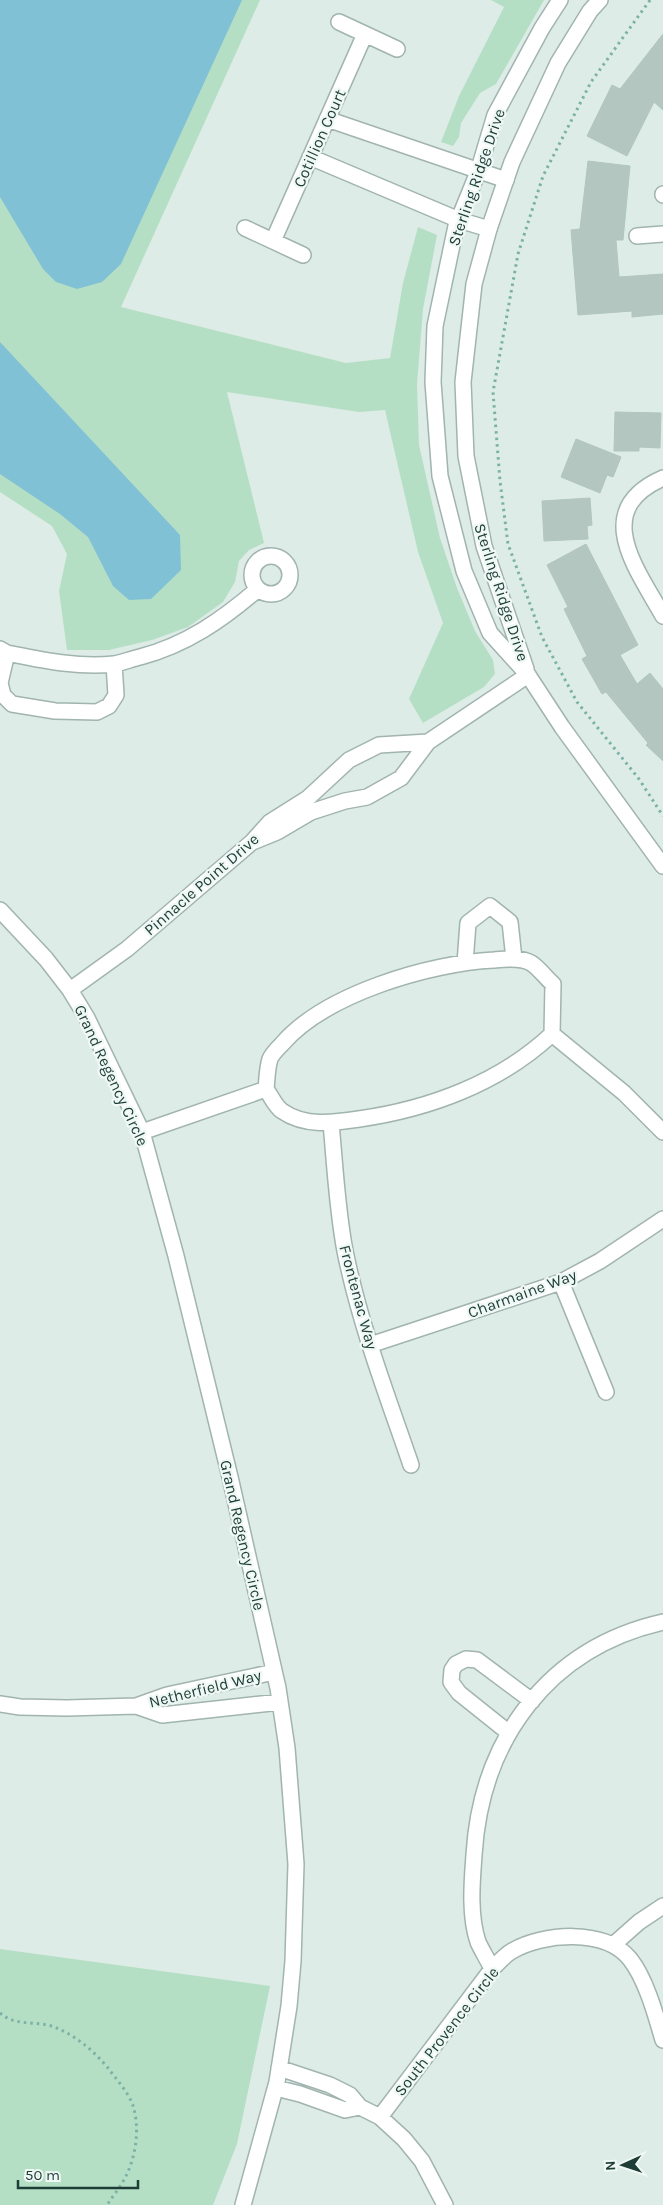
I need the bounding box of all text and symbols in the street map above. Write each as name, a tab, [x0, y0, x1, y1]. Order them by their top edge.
street label: Cotillion Court	[289, 86, 350, 190]
street label: Sterling Ridge Drive	[444, 106, 509, 248]
street label: Sterling Ridge Drive	[470, 521, 533, 664]
street label: Pinnacle Point Drive	[140, 829, 263, 939]
street label: Grand Regency Circle	[70, 1002, 153, 1149]
street label: Frontenac Way	[335, 1243, 382, 1352]
street label: Charmaine Way	[465, 1265, 580, 1322]
street label: Grand Regency Circle	[216, 1458, 269, 1612]
street label: Netherfield Way	[147, 1665, 264, 1712]
street label: South Provence Circle	[390, 1963, 503, 2100]
north arrow	[598, 2140, 648, 2190]
scale bar	[18, 2158, 138, 2190]
text: N	[602, 2160, 619, 2171]
text: 50 m	[25, 2166, 60, 2184]

